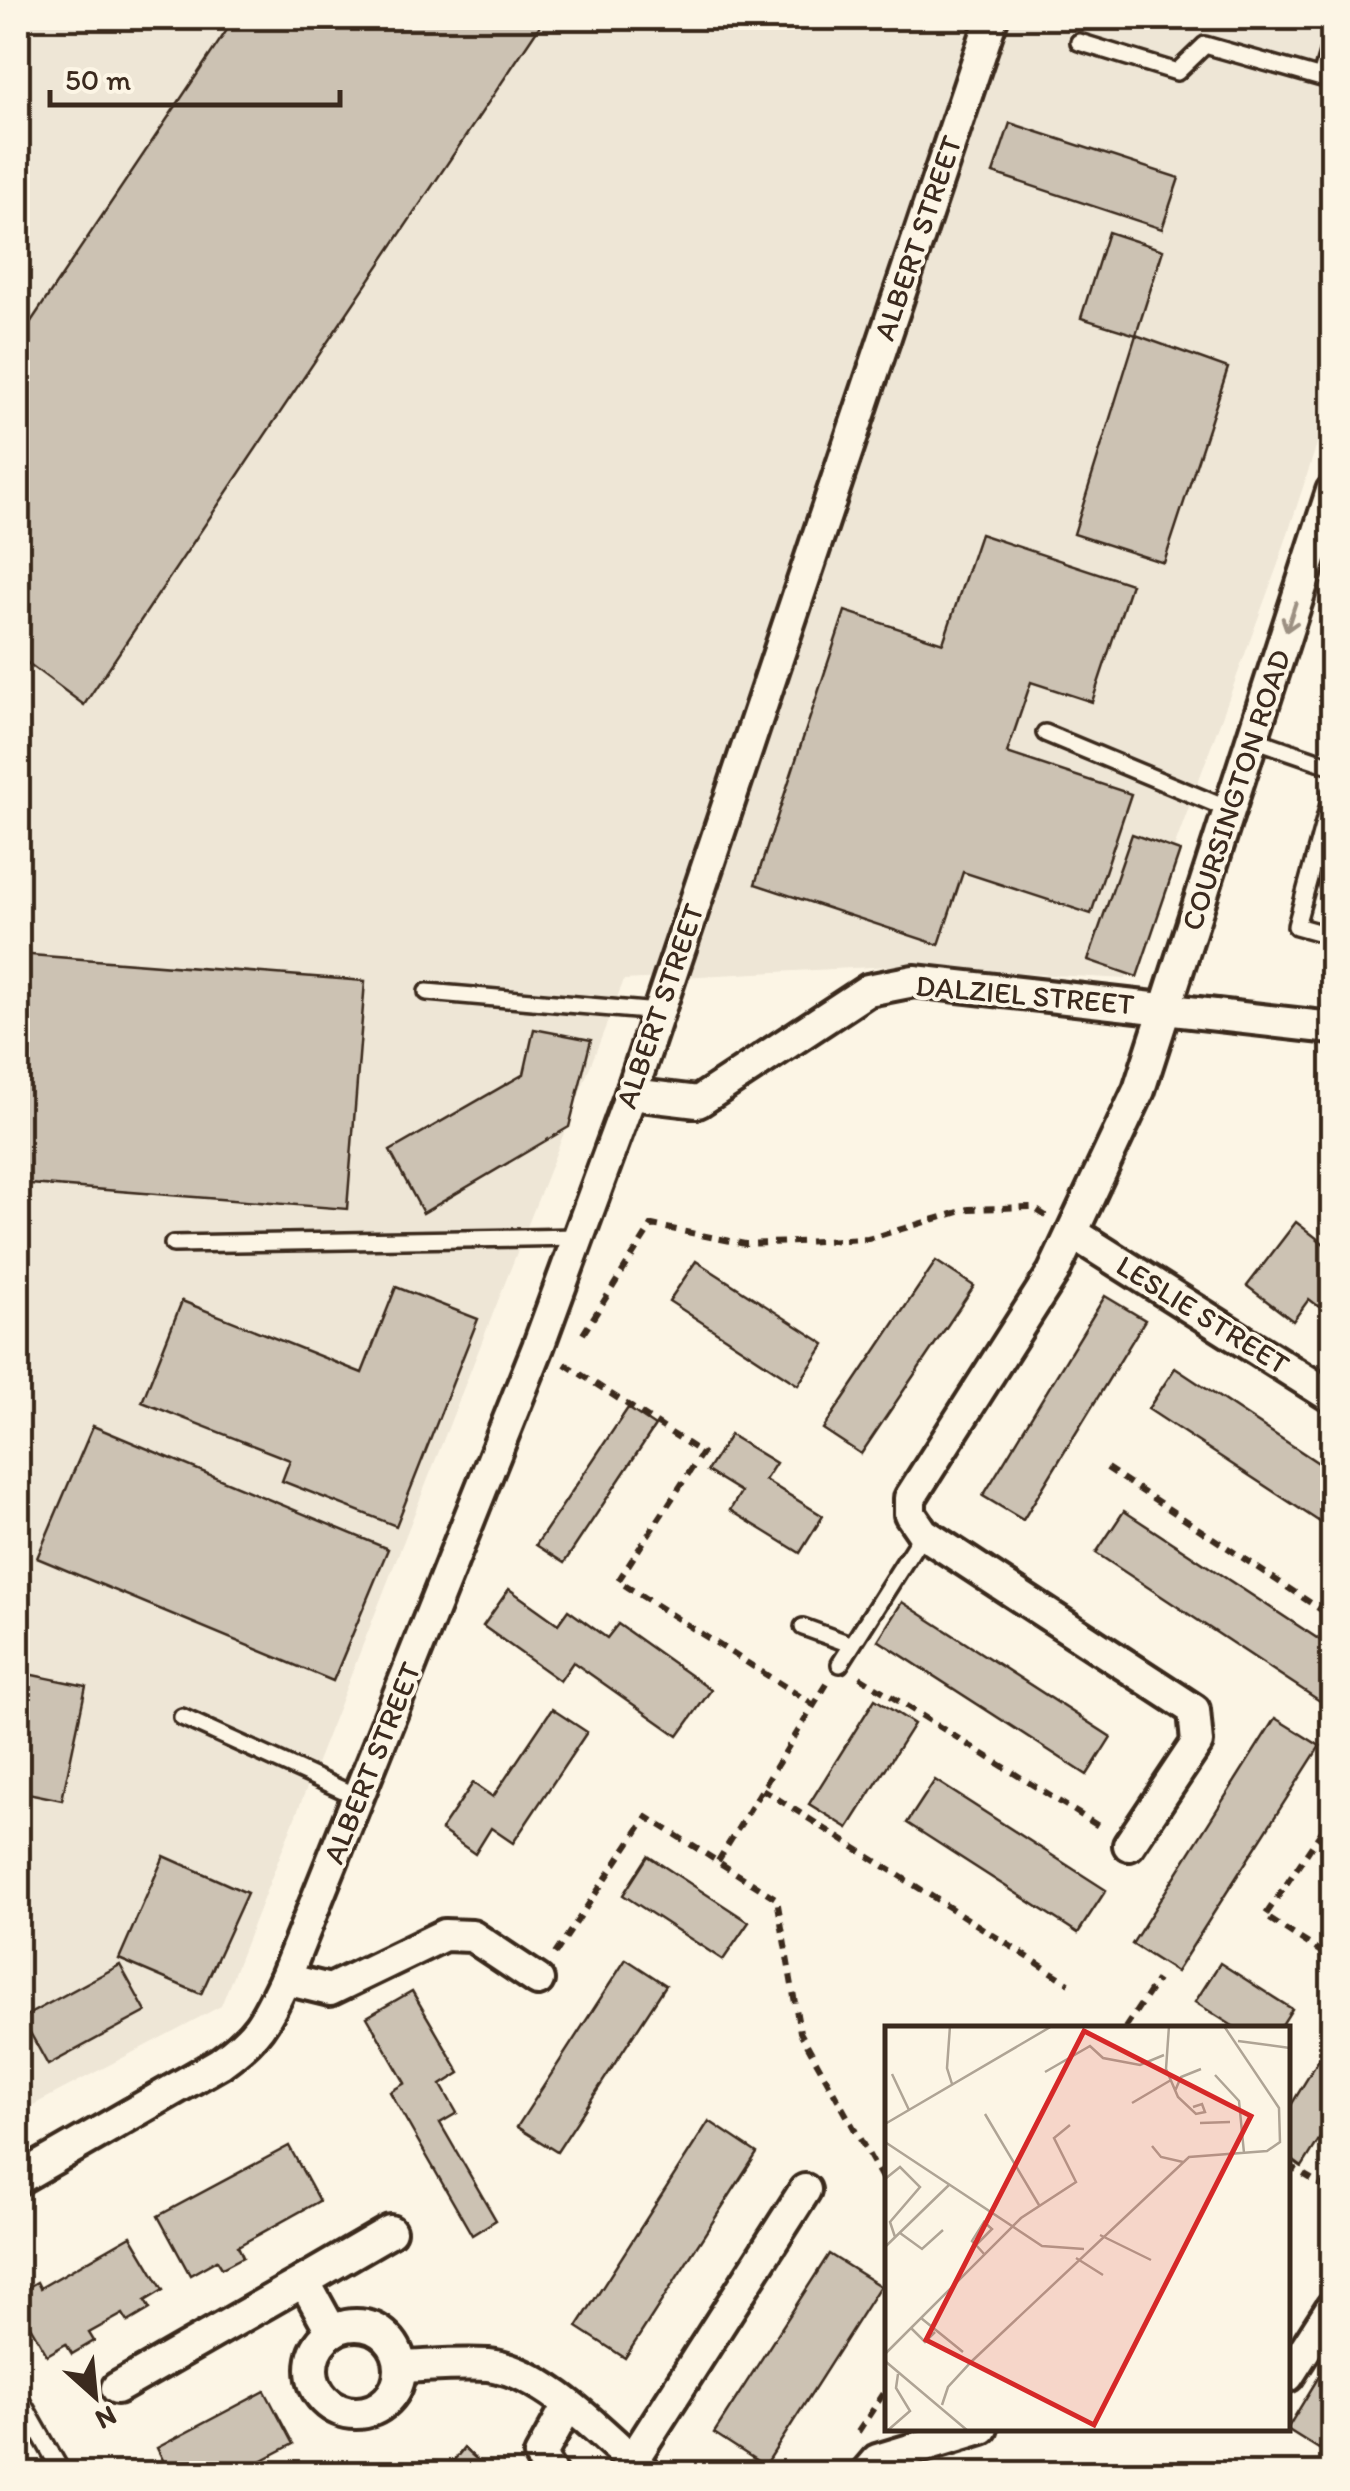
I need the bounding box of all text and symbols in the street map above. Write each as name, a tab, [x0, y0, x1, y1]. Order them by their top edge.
scale bar	[50, 45, 340, 107]
text: 50 m	[65, 61, 131, 98]
street label: ALBERT STREET	[865, 130, 970, 345]
one-way arrow	[1281, 600, 1299, 632]
street label: COURSINGTON ROAD	[1173, 645, 1298, 935]
street label: ALBERT STREET	[607, 898, 712, 1113]
street label: DALZIEL STREET	[914, 967, 1136, 1023]
street label: LESLIE STREET	[1110, 1247, 1297, 1383]
street label: ALBERT STREET	[314, 1656, 429, 1869]
inset map	[885, 2026, 1290, 2431]
north arrow	[45, 2346, 145, 2446]
text: N	[90, 2399, 122, 2438]

